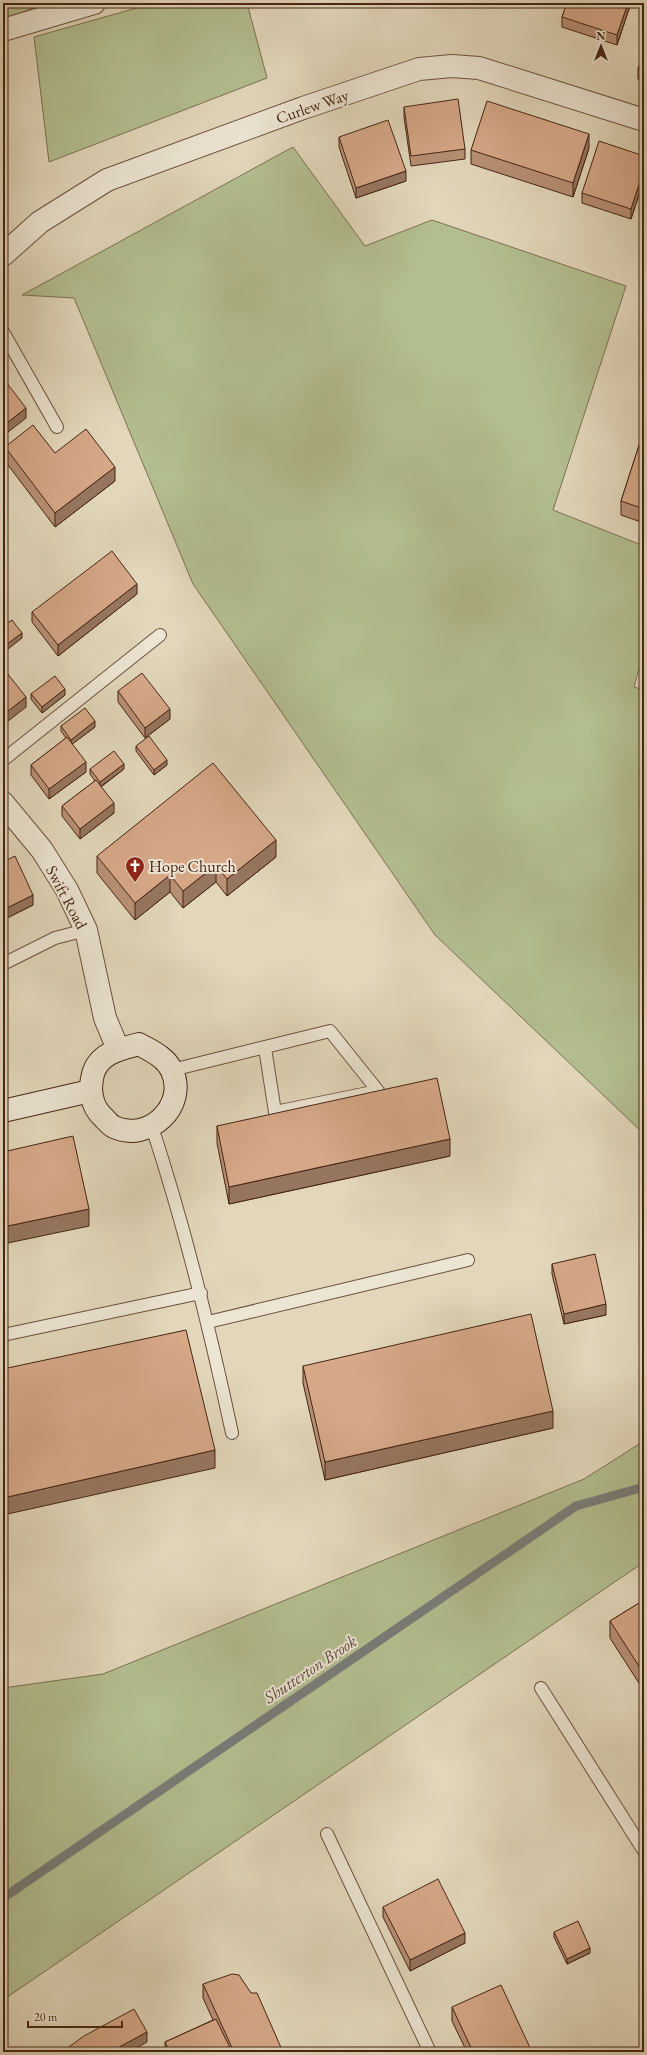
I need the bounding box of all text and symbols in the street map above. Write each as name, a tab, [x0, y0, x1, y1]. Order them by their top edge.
north arrow	[581, 26, 621, 66]
text: N	[597, 29, 606, 43]
street label: Curlew Way	[273, 84, 352, 129]
church icon: Hope Church	[124, 855, 146, 883]
place label: Hope Church	[149, 856, 236, 877]
street label: Swift Road	[41, 862, 92, 933]
water label: Shutterton Brook	[259, 1630, 361, 1709]
scale bar	[28, 2003, 122, 2029]
text: 20 m	[34, 2009, 58, 2025]

